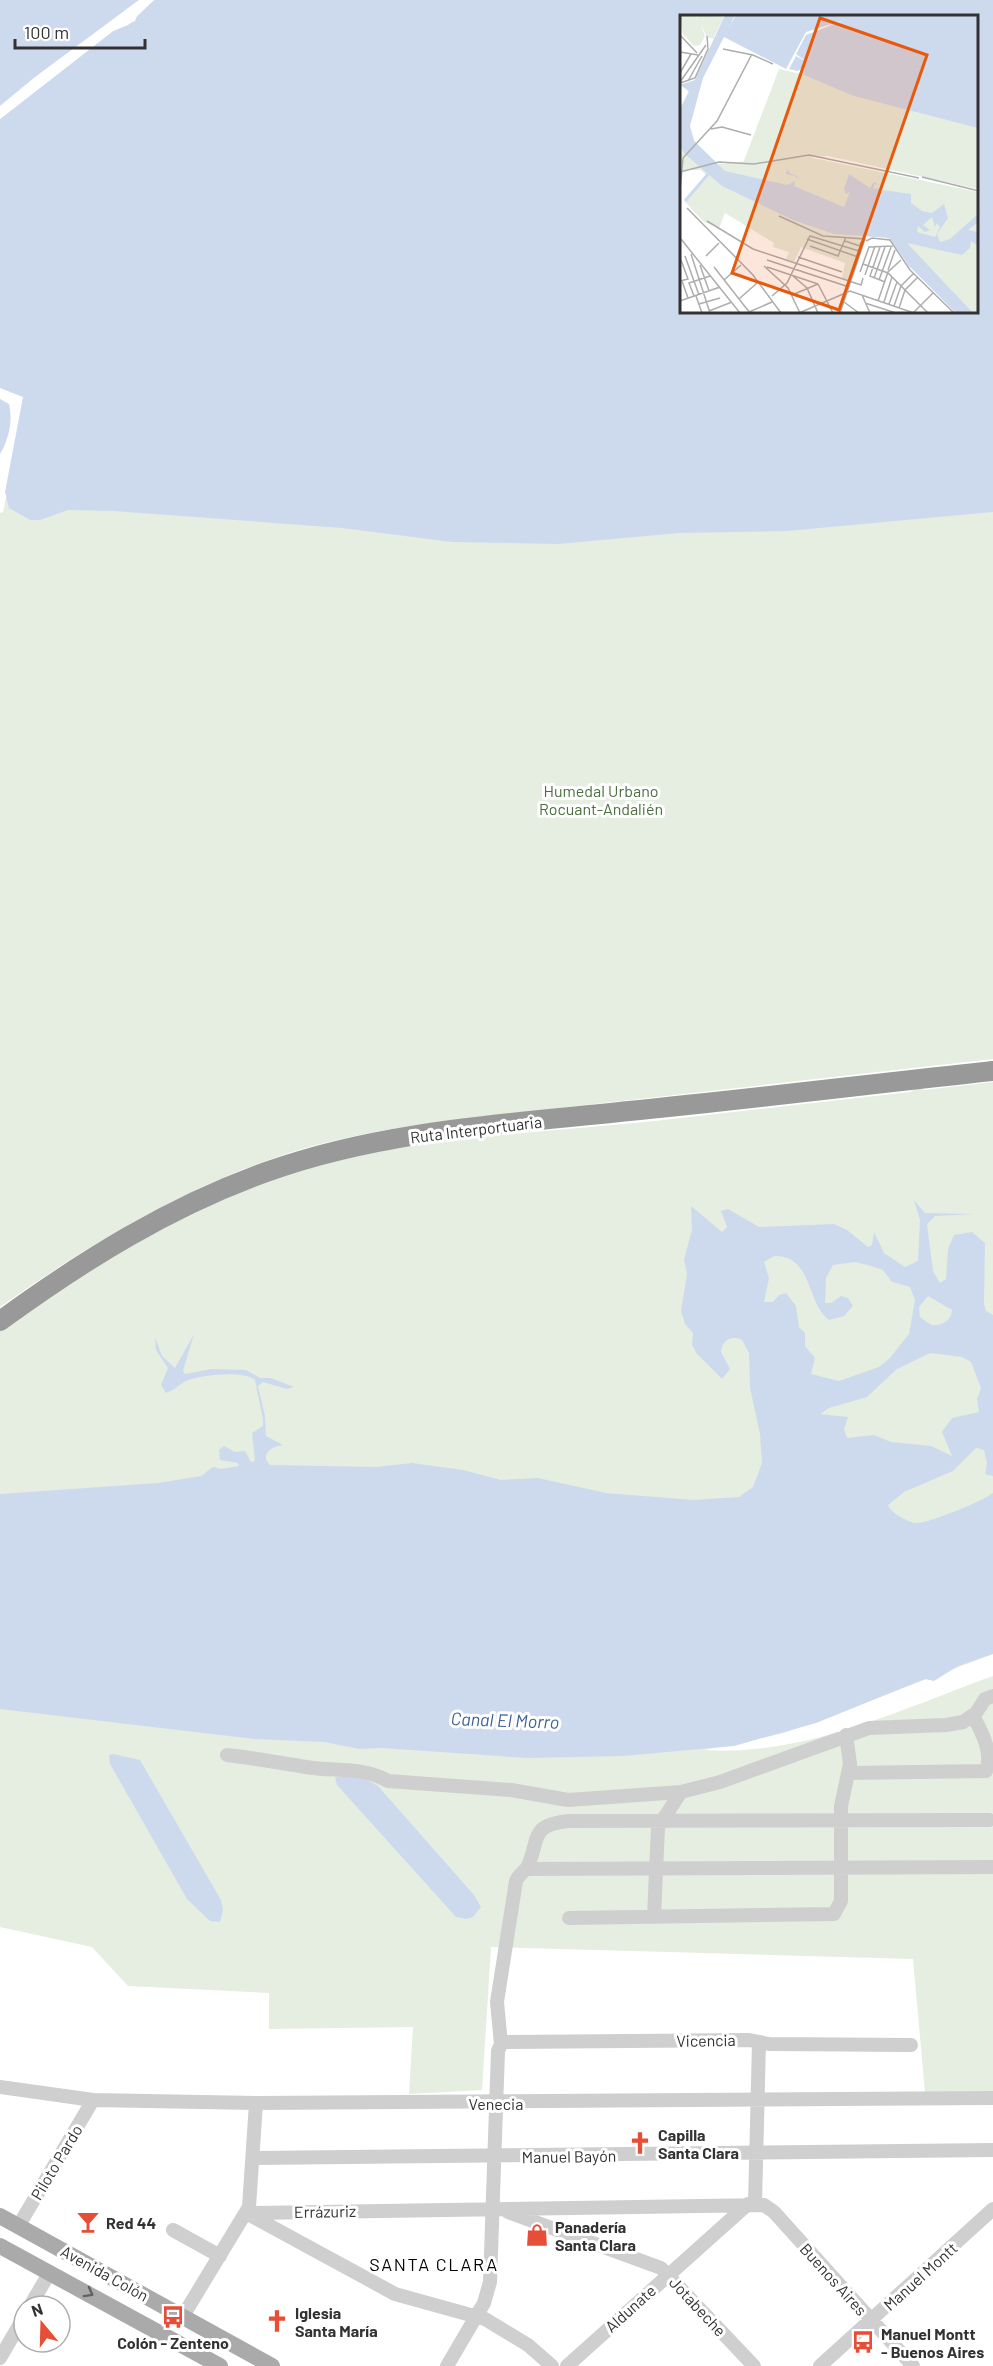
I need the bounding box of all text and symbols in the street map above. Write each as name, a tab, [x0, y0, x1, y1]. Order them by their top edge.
scale bar	[15, 12, 146, 50]
inset map	[680, 15, 978, 314]
text: 100 m	[24, 21, 69, 43]
park label: Humedal Urbano Rocuant-Andalién	[539, 781, 663, 818]
street label: Ruta Interportuaria	[409, 1112, 543, 1146]
water label: Canal El Morro	[450, 1707, 560, 1733]
street label: Vicencia	[676, 2030, 736, 2050]
street label: Venecia	[469, 2094, 523, 2113]
street label: Piloto Pardo	[26, 2121, 86, 2203]
place label: Capilla Santa Clara	[658, 2125, 739, 2162]
church icon: Capilla Santa Clara	[627, 2130, 653, 2156]
street label: Manuel Bayón	[522, 2146, 616, 2166]
street label: Errázuriz	[294, 2201, 356, 2221]
bar icon: Red 44	[75, 2209, 101, 2235]
place label: Red 44	[106, 2213, 156, 2232]
place label: Panadería Santa Clara	[555, 2217, 636, 2254]
shop icon: Panadería Santa Clara	[524, 2222, 550, 2248]
street label: Manuel Montt	[879, 2238, 961, 2314]
street label: Buenos Aires	[797, 2239, 871, 2319]
street label: Avenida Colón	[58, 2241, 152, 2305]
district label: SANTA CLARA	[369, 2253, 499, 2275]
street label: Jotabeche	[666, 2272, 730, 2340]
street label: Aldunate	[601, 2280, 659, 2336]
one-way arrow	[83, 2286, 93, 2297]
north arrow	[12, 2294, 72, 2354]
text: N	[29, 2299, 45, 2320]
place label: Iglesia Santa María	[295, 2303, 378, 2340]
bus stop icon: Colón - Zenteno	[160, 2304, 186, 2330]
church icon: Iglesia Santa María	[264, 2308, 290, 2334]
place label: Manuel Montt - Buenos Aires	[881, 2324, 984, 2361]
bus stop icon: Manuel Montt - Buenos Aires	[850, 2329, 876, 2355]
place label: Colón - Zenteno	[117, 2333, 229, 2352]

